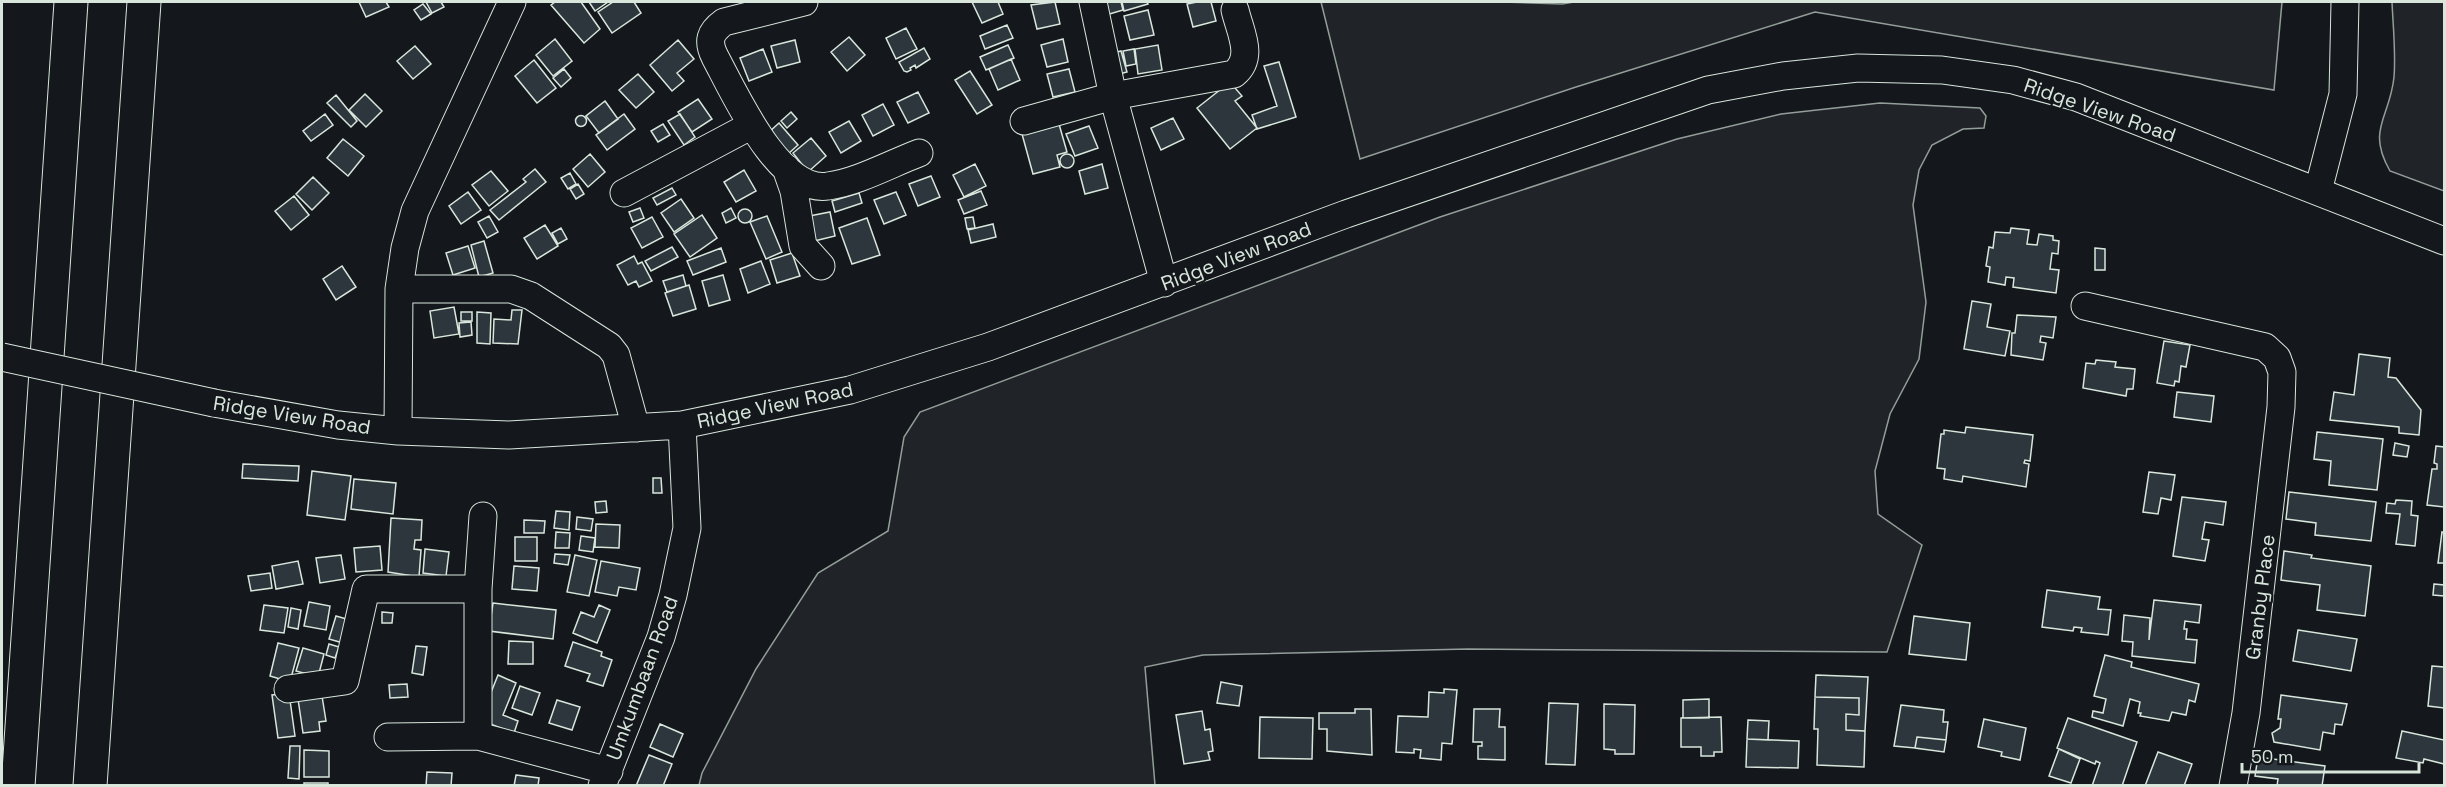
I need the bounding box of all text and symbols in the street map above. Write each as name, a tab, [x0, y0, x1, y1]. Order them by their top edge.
street label: Ridge View Road	[2021, 72, 2179, 148]
street label: Ridge View Road	[1157, 215, 1315, 297]
street label: Ridge View Road	[694, 376, 856, 434]
street label: Ridge View Road	[211, 390, 373, 440]
street label: Granby Place	[2239, 533, 2281, 661]
street label: Umkumbaan Road	[600, 592, 684, 764]
scale bar	[2242, 736, 2419, 774]
text: 50 m	[2251, 745, 2293, 768]

